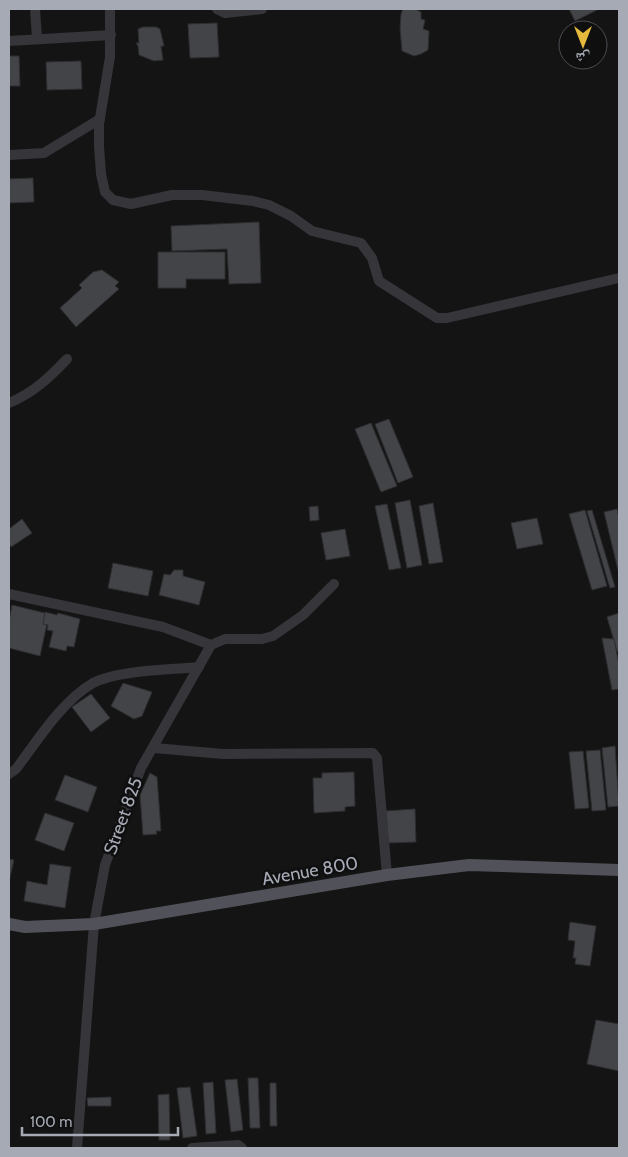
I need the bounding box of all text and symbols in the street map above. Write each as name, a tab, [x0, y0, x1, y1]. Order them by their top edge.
north arrow	[558, 20, 608, 70]
text: ش	[575, 49, 590, 67]
street label: Street 825	[99, 774, 147, 858]
street label: Avenue 800	[260, 852, 360, 890]
scale bar	[22, 1104, 179, 1136]
text: 100 m	[30, 1113, 72, 1131]

